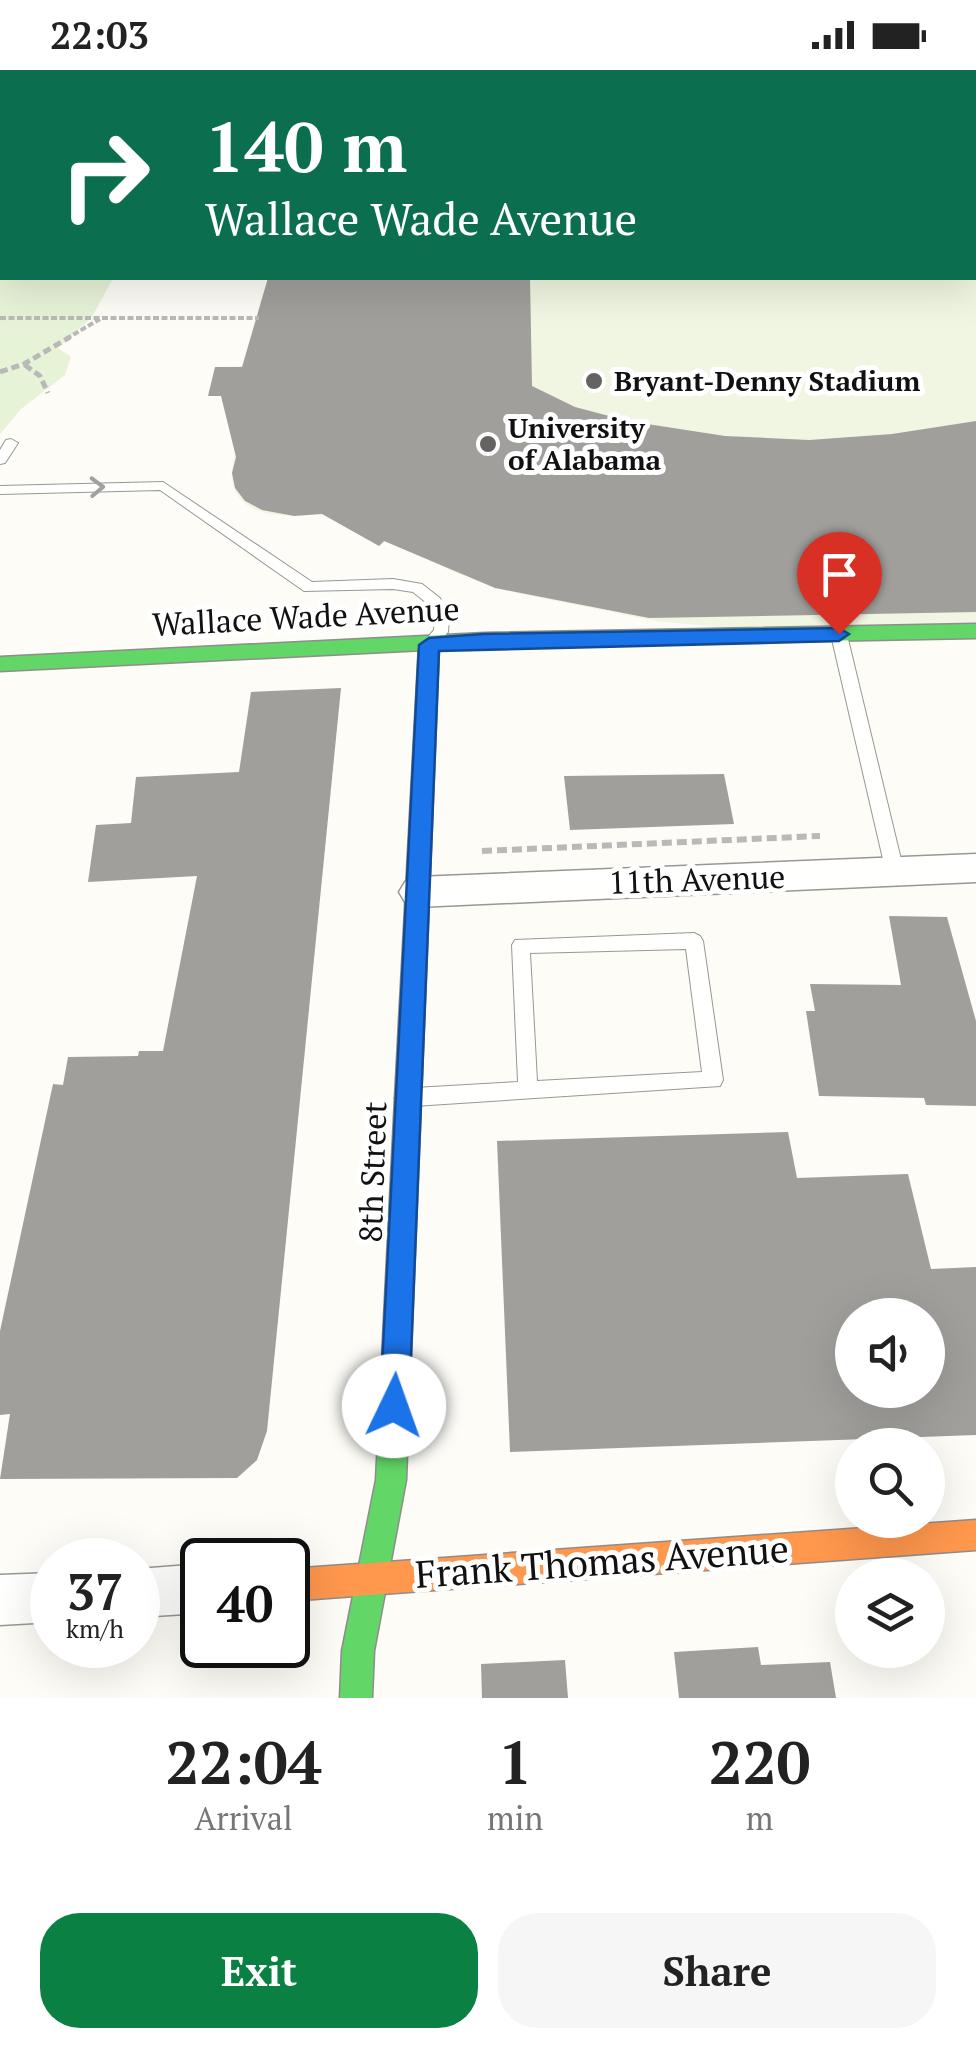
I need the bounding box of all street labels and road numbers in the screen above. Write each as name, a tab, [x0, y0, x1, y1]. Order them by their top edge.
street label: Wallace Wade Avenue	[151, 587, 461, 645]
street label: 11th Avenue	[608, 855, 786, 903]
street label: 8th Street	[349, 1101, 395, 1243]
street label: Frank Thomas Avenue	[414, 1523, 790, 1599]

